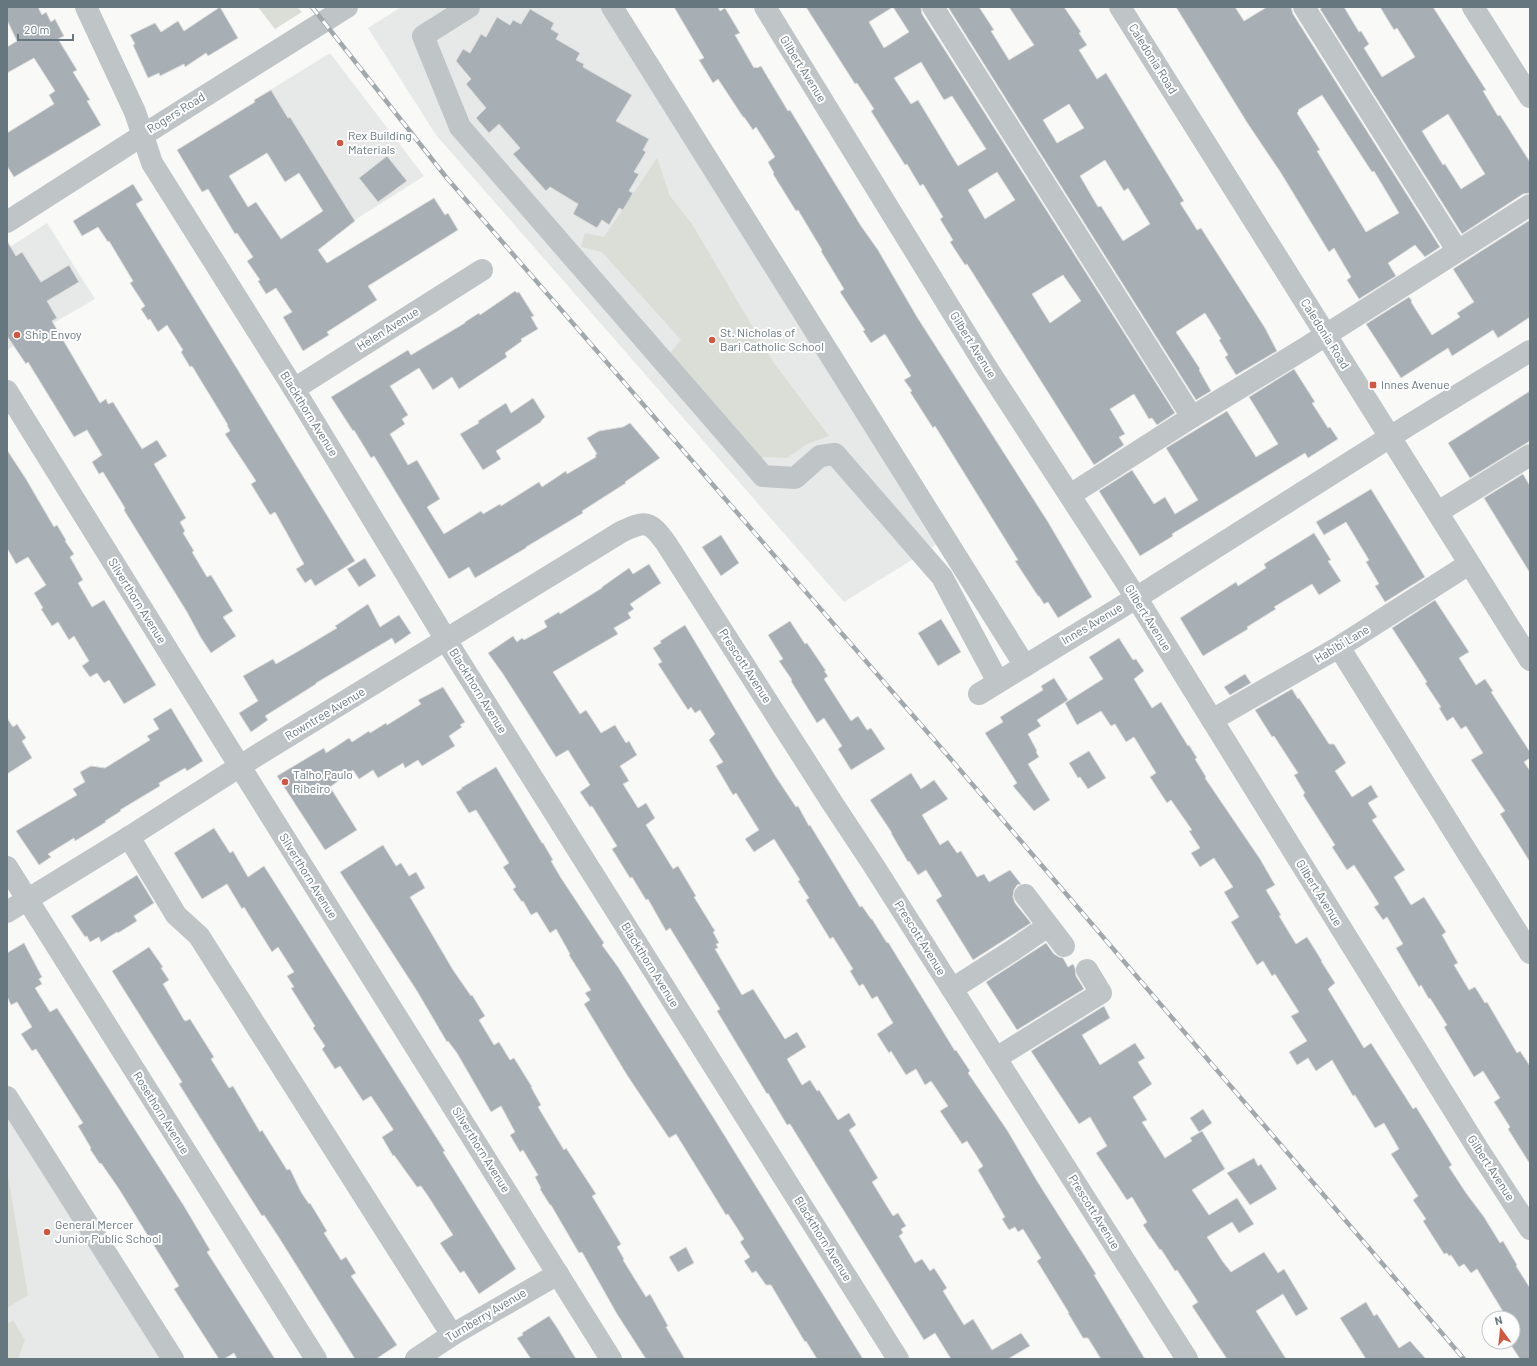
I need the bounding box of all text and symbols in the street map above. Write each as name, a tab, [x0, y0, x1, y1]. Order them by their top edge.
scale bar	[18, 16, 73, 42]
street label: Caledonia Road	[1127, 21, 1181, 96]
text: 20 m	[24, 22, 50, 36]
street label: Gilbert Avenue	[778, 33, 830, 104]
street label: Rogers Road	[144, 89, 207, 135]
place label: Rex Building Materials	[348, 128, 412, 156]
marker: Rex Building Materials	[335, 138, 345, 148]
street label: Caledonia Road	[1299, 296, 1353, 371]
street label: Helen Avenue	[354, 304, 421, 353]
street label: Gilbert Avenue	[948, 309, 1000, 380]
place label: St. Nicholas of Bari Catholic School	[720, 325, 824, 353]
place label: Ship Envoy	[25, 327, 82, 341]
marker: Ship Envoy	[12, 330, 22, 340]
marker: St. Nicholas of Bari Catholic School	[707, 335, 717, 345]
street label: Blackthorn Avenue	[278, 368, 342, 458]
place label: Innes Avenue	[1381, 377, 1450, 391]
marker: Innes Avenue	[1368, 380, 1378, 390]
street label: Silverthorn Avenue	[106, 555, 170, 646]
street label: Gilbert Avenue	[1123, 582, 1175, 653]
street label: Innes Avenue	[1058, 599, 1124, 647]
street label: Habibi Lane	[1312, 621, 1371, 665]
street label: Prescott Avenue	[717, 626, 775, 705]
street label: Blackthorn Avenue	[447, 645, 511, 735]
street label: Rowntree Avenue	[282, 684, 367, 743]
place label: Talho Paulo Ribeiro	[293, 767, 353, 795]
marker: Talho Paulo Ribeiro	[280, 777, 290, 787]
street label: Silverthorn Avenue	[277, 830, 341, 921]
street label: Gilbert Avenue	[1294, 857, 1346, 928]
street label: Prescott Avenue	[892, 898, 949, 977]
street label: Blackthorn Avenue	[619, 919, 683, 1009]
street label: Rosethorn Avenue	[131, 1069, 193, 1156]
street label: Silverthorn Avenue	[450, 1104, 514, 1195]
street label: Gilbert Avenue	[1465, 1132, 1518, 1203]
street label: Prescott Avenue	[1066, 1172, 1123, 1251]
street label: Blackthorn Avenue	[792, 1193, 856, 1283]
place label: General Mercer Junior Public School	[55, 1217, 161, 1245]
marker: General Mercer Junior Public School	[42, 1227, 52, 1237]
street label: Turnberry Avenue	[443, 1285, 528, 1344]
north arrow	[1481, 1310, 1521, 1350]
text: N	[1493, 1313, 1504, 1327]

